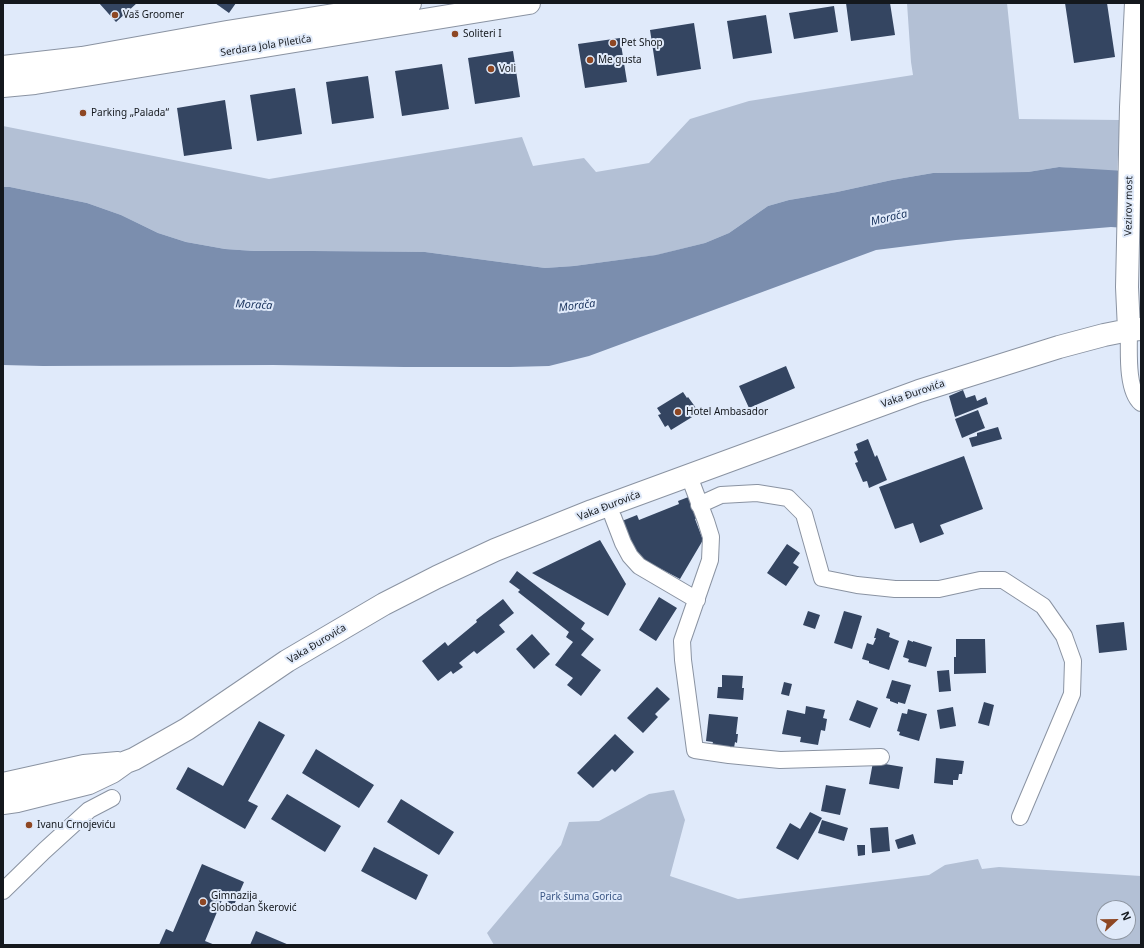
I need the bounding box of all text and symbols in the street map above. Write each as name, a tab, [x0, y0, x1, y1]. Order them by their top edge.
place label: Vaš Groomer	[123, 9, 184, 21]
marker: Vaš Groomer	[110, 10, 120, 20]
place label: Soliteri I	[463, 28, 502, 40]
marker: Soliteri I	[450, 29, 460, 39]
street label: Serdara Jola Piletića	[220, 33, 312, 59]
place label: Pet Shop	[621, 37, 663, 49]
marker: Pet Shop	[608, 38, 618, 48]
place label: Me gusta	[598, 54, 642, 66]
marker: Me gusta	[585, 55, 595, 65]
place label: Voli	[499, 63, 516, 75]
marker: Voli	[486, 64, 496, 74]
place label: Parking „Palada“	[91, 107, 169, 119]
marker: Parking „Palada“	[78, 108, 88, 118]
street label: Vezirov most	[1122, 176, 1136, 236]
water label: Morača	[869, 207, 909, 229]
water label: Morača	[235, 297, 273, 313]
water label: Morača	[558, 297, 596, 315]
street label: Vaka Đurovića	[880, 378, 946, 410]
place label: Hotel Ambasador	[686, 406, 768, 418]
marker: Hotel Ambasador	[673, 407, 683, 417]
street label: Vaka Đurovića	[576, 489, 642, 523]
street label: Vaka Đurovića	[285, 622, 349, 666]
place label: Ivanu Crnojeviću	[37, 819, 115, 831]
marker: Ivanu Crnojeviću	[24, 820, 34, 830]
place label: Gimnazija Slobodan Škerović	[211, 890, 297, 914]
park label: Park šuma Gorica	[540, 891, 622, 903]
marker: Gimnazija Slobodan Škerović	[198, 897, 208, 907]
north arrow	[1096, 900, 1136, 940]
text: N	[1118, 909, 1135, 923]

